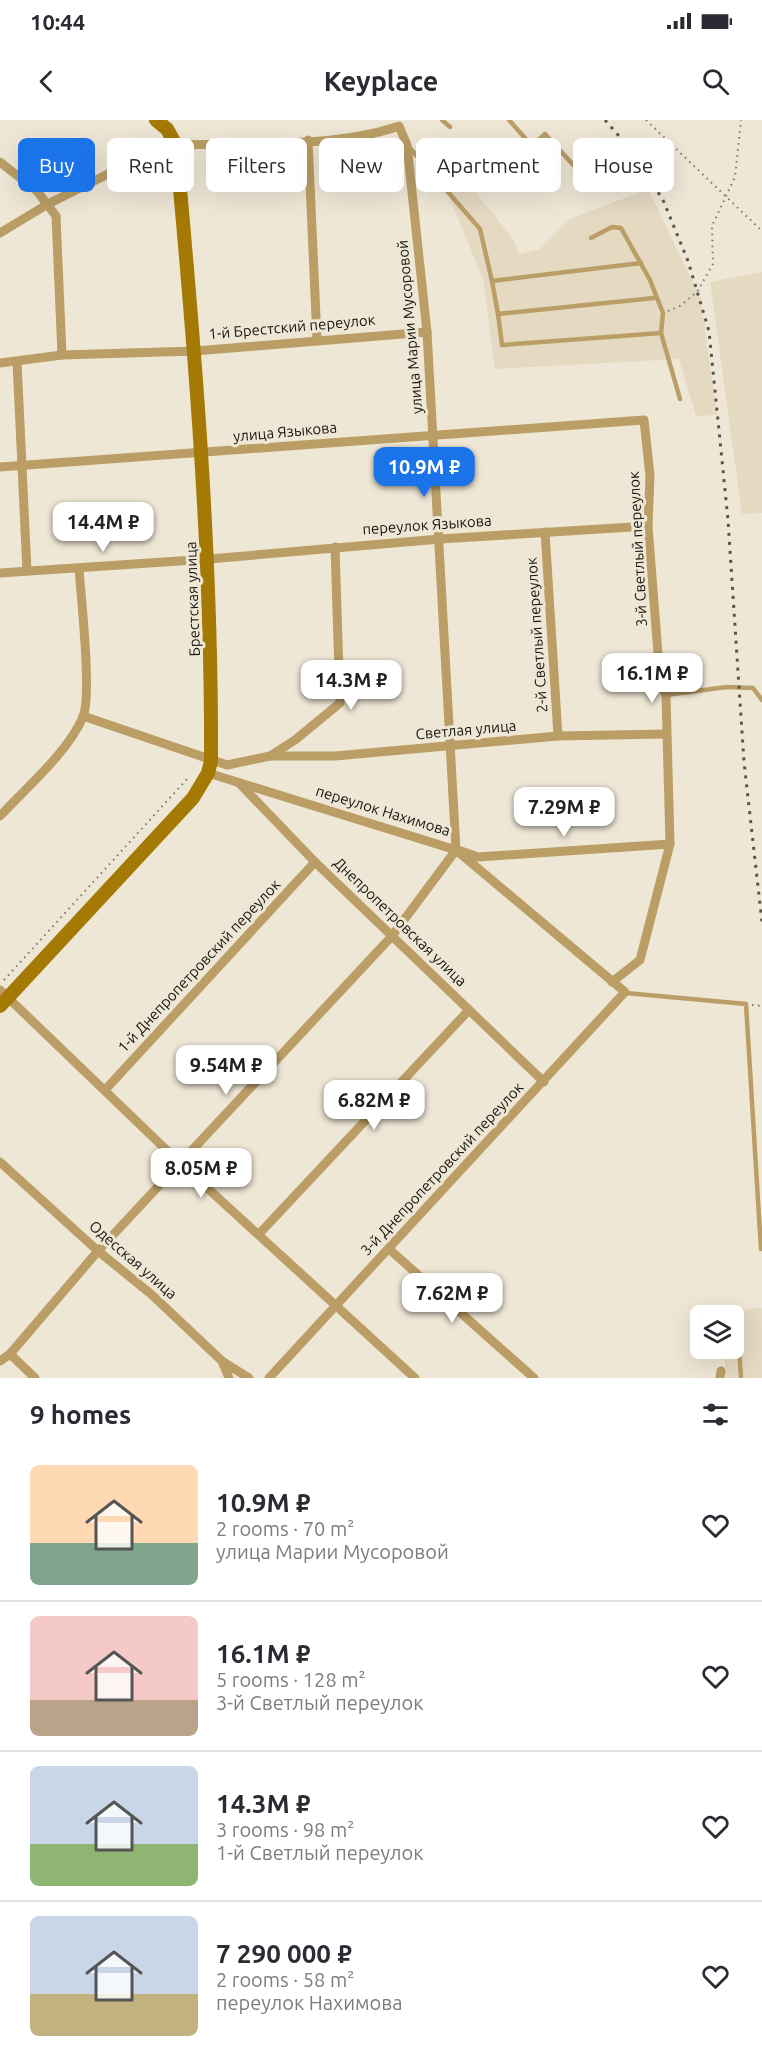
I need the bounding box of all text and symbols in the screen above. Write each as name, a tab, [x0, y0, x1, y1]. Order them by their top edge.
text: 10:44	[30, 9, 85, 34]
icon: back	[30, 65, 63, 98]
icon: search	[699, 65, 732, 98]
text: Keyplace	[324, 66, 438, 96]
chip: Buy	[18, 138, 95, 192]
chip: Rent	[107, 138, 194, 192]
chip: Filters	[206, 138, 307, 192]
chip: New	[319, 138, 404, 192]
chip: Apartment	[416, 138, 561, 192]
chip: House	[573, 138, 674, 192]
street label: улица Марии Мусоровой	[393, 239, 426, 415]
street label: 1-й Брестский переулок	[208, 311, 376, 342]
street label: улица Языкова	[232, 418, 338, 445]
pin: 10.9M ₽	[369, 447, 479, 498]
text: 10.9M ₽	[388, 455, 460, 478]
street label: 3-й Светлый переулок	[625, 471, 650, 627]
pin: 14.4M ₽	[48, 502, 158, 553]
text: 14.4M ₽	[67, 510, 139, 533]
street label: переулок Языкова	[362, 512, 492, 537]
street label: Брестская улица	[182, 541, 203, 657]
street label: 2-й Светлый переулок	[523, 557, 550, 713]
pin: 16.1M ₽	[597, 653, 707, 704]
pin: 14.3M ₽	[296, 660, 406, 711]
text: 16.1M ₽	[616, 661, 688, 684]
text: 14.3M ₽	[315, 668, 387, 691]
street label: Светлая улица	[415, 717, 517, 742]
street label: переулок Нахимова	[314, 782, 453, 839]
pin: 7.29M ₽	[509, 787, 619, 838]
text: 7.29M ₽	[528, 795, 600, 818]
street label: Днепропетровская улица	[330, 854, 470, 990]
street label: 1-й Днепропетровский переулок	[114, 875, 284, 1056]
pin: 9.54M ₽	[171, 1045, 281, 1096]
text: 9.54M ₽	[190, 1053, 262, 1076]
street label: 3-й Днепропетровский переулок	[357, 1078, 527, 1259]
pin: 6.82M ₽	[319, 1080, 429, 1131]
text: 6.82M ₽	[338, 1088, 410, 1111]
pin: 8.05M ₽	[146, 1148, 256, 1199]
text: 8.05M ₽	[165, 1156, 237, 1179]
street label: Одесская улица	[86, 1217, 181, 1302]
pin: 7.62M ₽	[397, 1273, 507, 1324]
text: 7.62M ₽	[416, 1281, 488, 1304]
map controls	[690, 1305, 744, 1359]
button: layers	[690, 1305, 744, 1359]
icon: filters	[699, 1398, 732, 1431]
text: 9 homes	[30, 1400, 131, 1429]
text: 10.9M ₽	[216, 1488, 310, 1517]
icon: home	[78, 1489, 150, 1561]
icon: heart	[699, 1509, 732, 1542]
text: 2 rooms · 70 m²	[216, 1517, 354, 1540]
text: улица Марии Мусоровой	[216, 1540, 449, 1563]
text: 16.1M ₽	[216, 1639, 310, 1668]
icon: home	[78, 1640, 150, 1712]
icon: heart	[699, 1660, 732, 1693]
text: 5 rooms · 128 m²	[216, 1668, 366, 1691]
text: 3-й Светлый переулок	[216, 1691, 423, 1714]
text: 14.3M ₽	[216, 1789, 310, 1818]
icon: home	[78, 1790, 150, 1862]
icon: heart	[699, 1810, 732, 1843]
text: 3 rooms · 98 m²	[216, 1818, 354, 1841]
text: 1-й Светлый переулок	[216, 1841, 423, 1864]
text: 7 290 000 ₽	[216, 1939, 352, 1968]
icon: home	[78, 1940, 150, 2012]
icon: heart	[699, 1960, 732, 1993]
text: 2 rooms · 58 m²	[216, 1968, 354, 1991]
text: переулок Нахимова	[216, 1991, 403, 2014]

